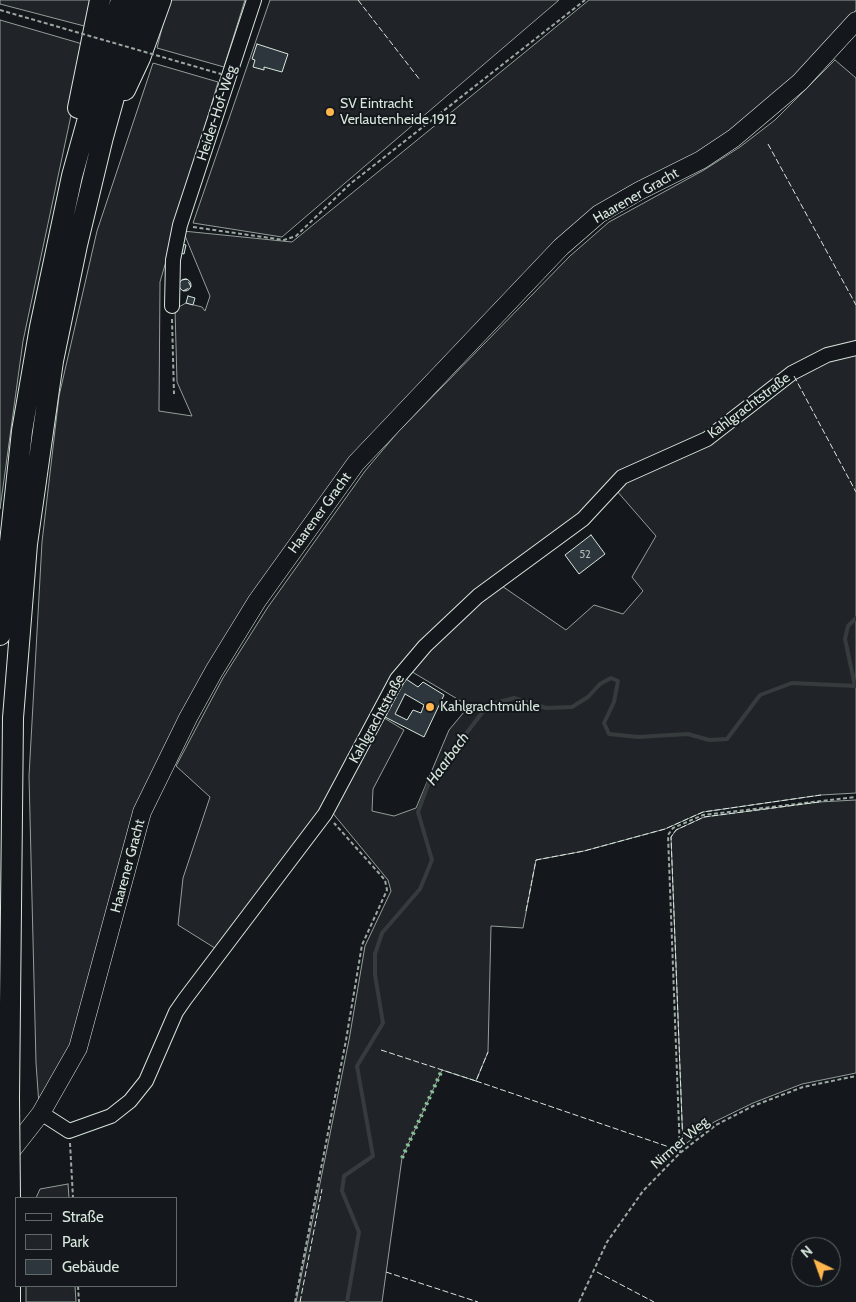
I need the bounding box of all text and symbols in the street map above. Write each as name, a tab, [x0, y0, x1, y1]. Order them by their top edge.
street label: Heider-Hof-Weg	[194, 63, 240, 163]
place label: SV Eintracht Verlautenheide 1912	[340, 96, 457, 128]
marker: SV Eintracht Verlautenheide 1912	[324, 106, 336, 118]
street label: Haarener Gracht	[590, 165, 682, 227]
street label: Kahlgrachtstraße	[704, 370, 794, 442]
street label: Haarener Gracht	[285, 469, 355, 557]
house number: 52	[579, 548, 591, 562]
street label: Kahlgrachtstraße	[346, 672, 408, 766]
place label: Kahlgrachtmühle	[440, 699, 540, 715]
marker: Kahlgrachtmühle	[424, 701, 436, 713]
water label: Haarbach	[423, 729, 473, 789]
street label: Haarener Gracht	[107, 817, 149, 915]
street label: Nirmer Weg	[648, 1113, 712, 1173]
legend	[15, 1197, 178, 1287]
text: Straße	[62, 1208, 104, 1226]
text: Park	[62, 1233, 89, 1251]
north arrow	[791, 1237, 841, 1287]
text: N	[797, 1242, 816, 1262]
text: Gebäude	[62, 1258, 119, 1276]

